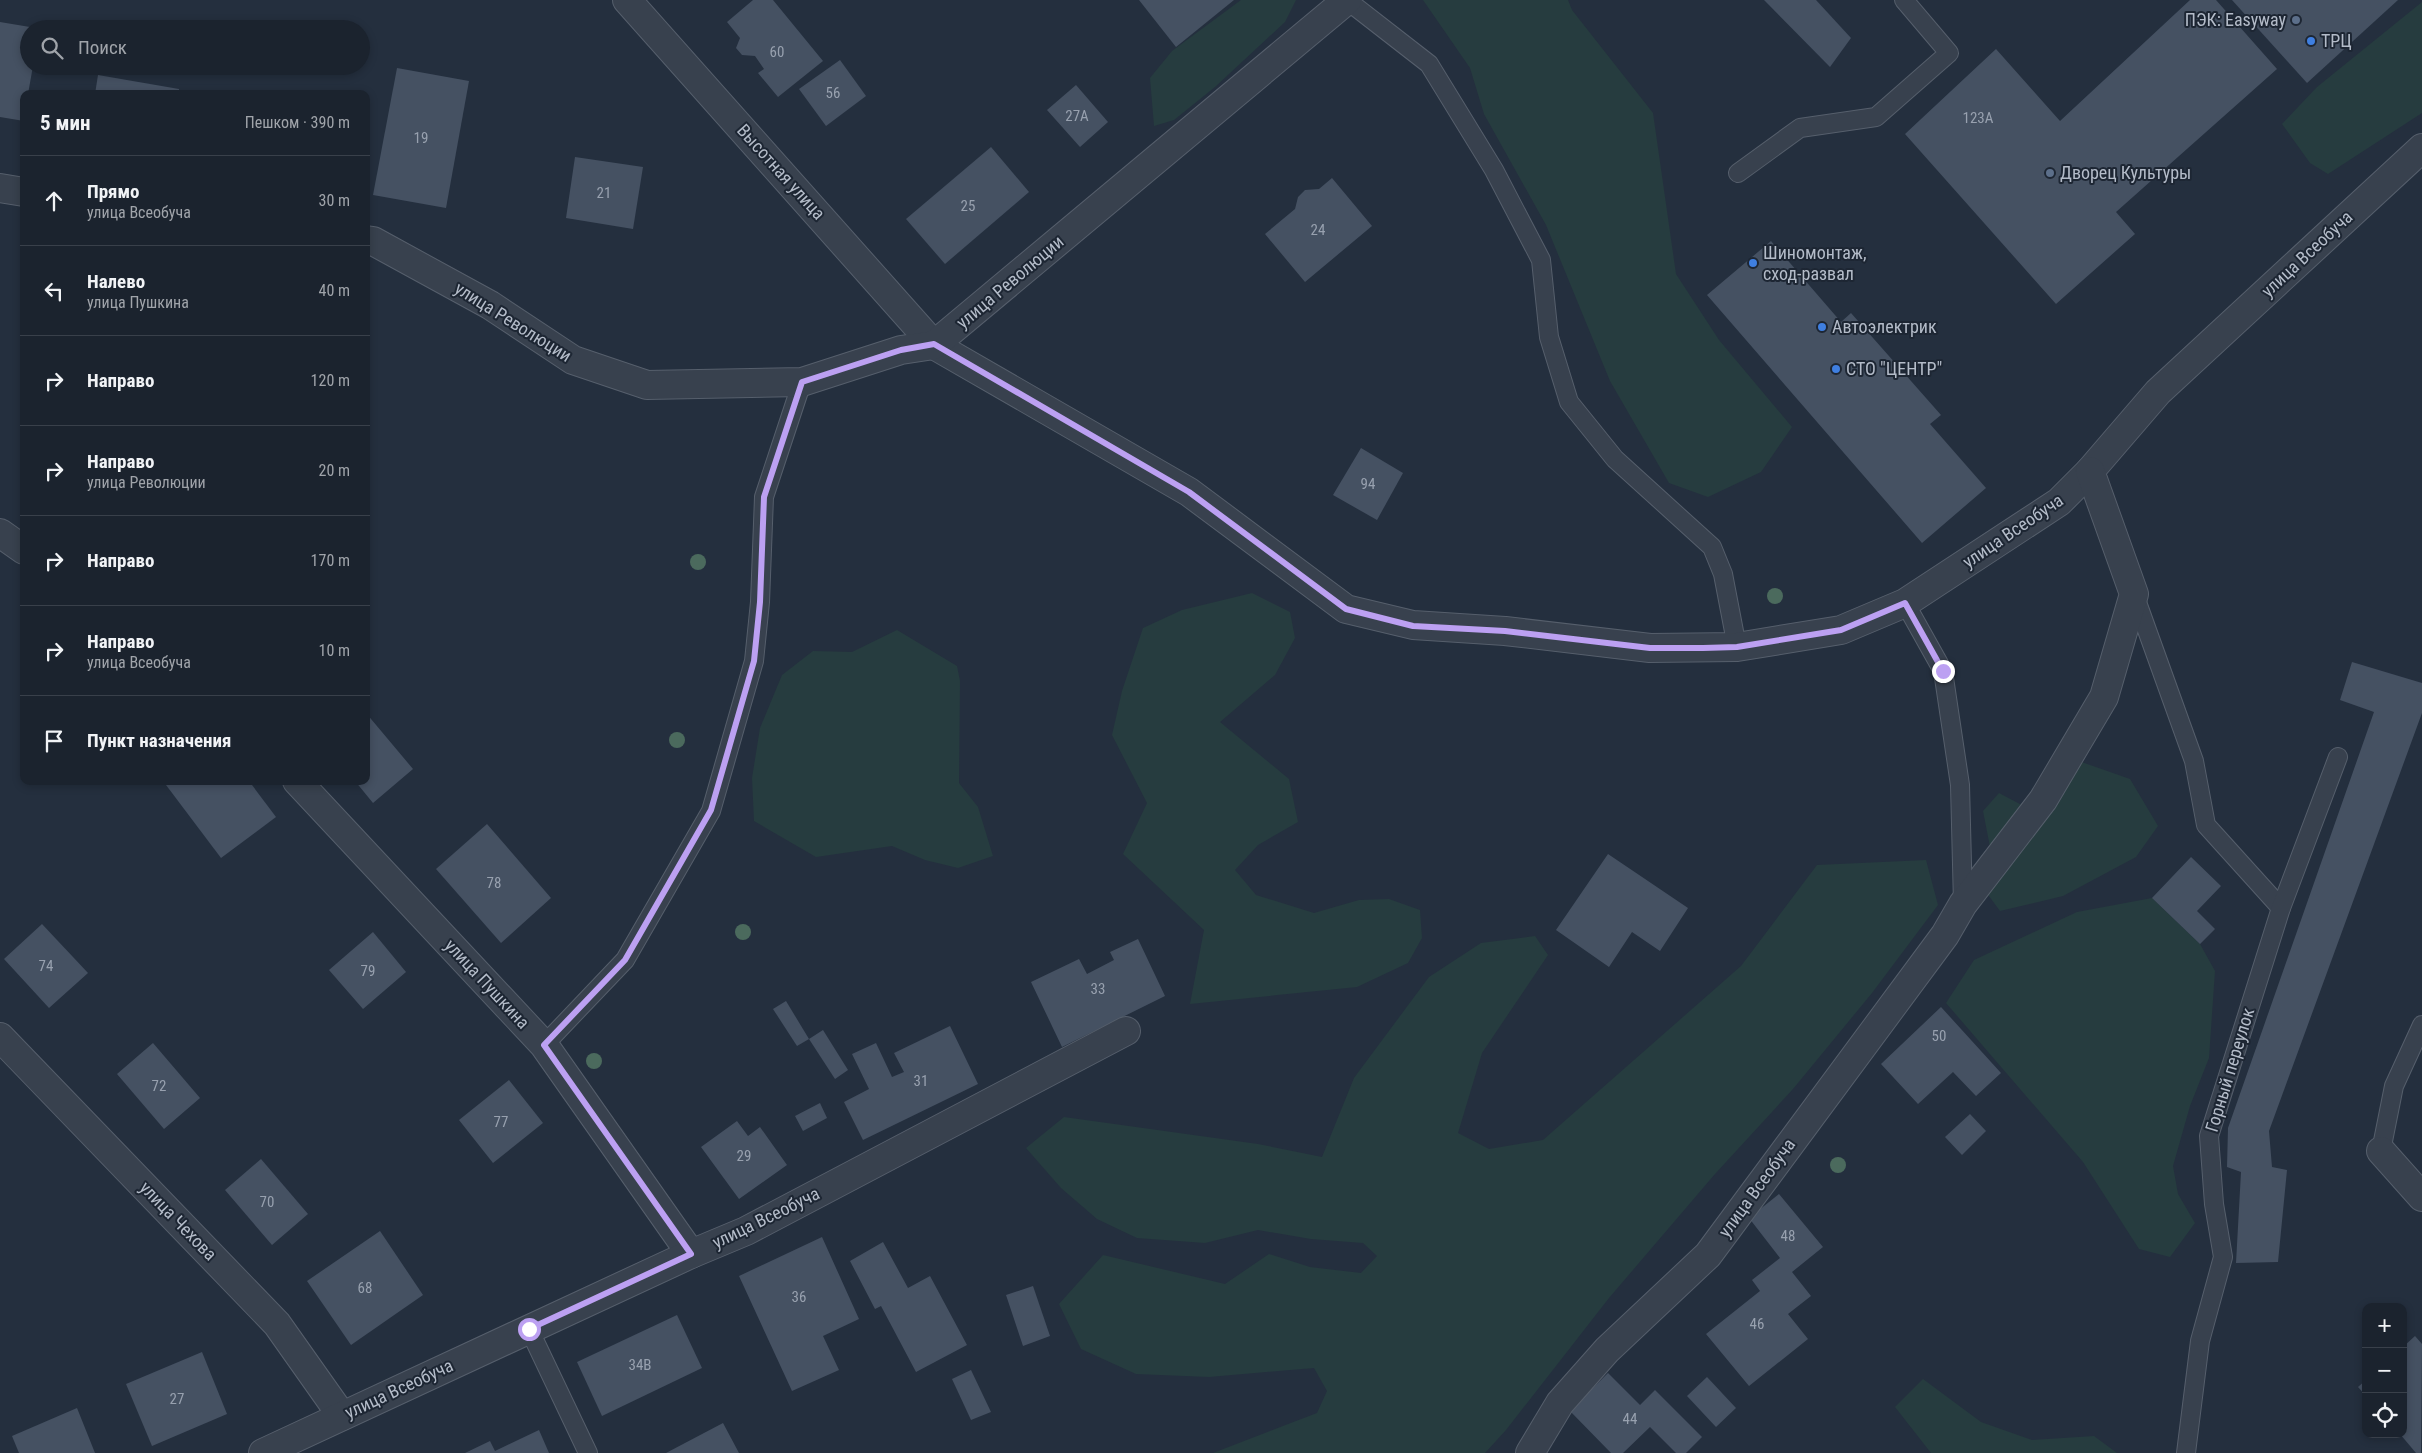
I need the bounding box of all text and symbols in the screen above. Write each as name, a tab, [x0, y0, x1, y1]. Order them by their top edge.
place label: ПЭК: Easyway	[2185, 9, 2286, 30]
marker: ПЭК: Easyway	[2290, 14, 2302, 26]
search box	[20, 20, 370, 75]
place label: ТРЦ	[2321, 30, 2352, 51]
icon: search	[38, 34, 66, 62]
marker: ТРЦ	[2305, 35, 2317, 47]
text: Поиск	[78, 36, 127, 59]
house number: 60	[770, 43, 784, 61]
house number: 56	[826, 84, 840, 102]
house number: 27А	[1065, 107, 1089, 125]
house number: 123А	[1963, 109, 1994, 127]
text: 5 мин	[40, 111, 90, 135]
text: Пешком · 390 m	[245, 113, 350, 132]
street label: Высотная улица	[733, 120, 830, 224]
house number: 19	[414, 129, 428, 147]
place label: Дворец Культуры	[2060, 162, 2191, 183]
marker: Дворец Культуры	[2044, 167, 2056, 179]
text: Прямо	[87, 180, 140, 203]
house number: 21	[597, 184, 611, 202]
icon: ahead	[40, 187, 68, 215]
text: 30 m	[318, 191, 350, 210]
house number: 25	[961, 197, 975, 215]
text: улица Всеобуча	[87, 203, 191, 222]
street label: улица Всеобуча	[2257, 206, 2357, 301]
house number: 24	[1311, 221, 1325, 239]
street label: улица Революции	[952, 231, 1068, 333]
place label: Шиномонтаж, сход-развал	[1763, 242, 1866, 284]
marker: Шиномонтаж, сход-развал	[1747, 257, 1759, 269]
text: Налево	[87, 270, 145, 293]
icon: left	[40, 277, 68, 305]
street label: улица Революции	[451, 277, 575, 366]
text: 40 m	[318, 281, 350, 300]
text: улица Пушкина	[87, 293, 189, 312]
place label: Автоэлектрик	[1832, 316, 1937, 337]
marker: Автоэлектрик	[1816, 321, 1828, 333]
place label: СТО "ЦЕНТР"	[1846, 358, 1942, 379]
marker: СТО "ЦЕНТР"	[1830, 363, 1842, 375]
icon: right	[40, 367, 68, 395]
text: Направо	[87, 369, 154, 392]
text: 120 m	[311, 371, 350, 390]
text: Направо	[87, 450, 154, 473]
icon: right	[40, 457, 68, 485]
text: 20 m	[318, 461, 350, 480]
text: улица Революции	[87, 473, 206, 492]
house number: 94	[1361, 475, 1375, 493]
street label: улица Всеобуча	[1958, 489, 2067, 572]
icon: right	[40, 547, 68, 575]
text: Направо	[87, 549, 154, 572]
text: 170 m	[311, 551, 350, 570]
text: Направо	[87, 630, 154, 653]
icon: right	[40, 637, 68, 665]
text: 10 m	[318, 641, 350, 660]
text: улица Всеобуча	[87, 653, 191, 672]
route end	[1932, 660, 1955, 683]
icon: arrive	[40, 727, 68, 755]
text: Пункт назначения	[87, 729, 231, 752]
house number: 78	[487, 874, 501, 892]
street label: улица Пушкина	[441, 935, 534, 1033]
house number: 74	[39, 957, 53, 975]
house number: 79	[361, 962, 375, 980]
house number: 33	[1091, 980, 1105, 998]
street label: Горный переулок	[2201, 1005, 2258, 1134]
house number: 50	[1932, 1027, 1946, 1045]
house number: 31	[914, 1072, 928, 1090]
house number: 72	[152, 1077, 166, 1095]
house number: 77	[494, 1113, 508, 1131]
street label: улица Всеобуча	[1714, 1134, 1799, 1241]
house number: 29	[737, 1147, 751, 1165]
street label: улица Чехова	[136, 1177, 221, 1264]
street label: улица Всеобуча	[709, 1183, 823, 1253]
house number: 70	[260, 1193, 274, 1211]
house number: 48	[1781, 1227, 1795, 1245]
house number: 68	[358, 1279, 372, 1297]
house number: 36	[792, 1288, 806, 1306]
map controls	[2362, 1303, 2407, 1438]
button: +	[2362, 1303, 2407, 1348]
house number: 46	[1750, 1315, 1764, 1333]
route start	[518, 1318, 541, 1341]
button: −	[2362, 1348, 2407, 1393]
street label: улица Всеобуча	[341, 1354, 456, 1423]
house number: 34В	[629, 1356, 652, 1374]
house number: 27	[170, 1390, 184, 1408]
button: locate	[2362, 1393, 2407, 1438]
house number: 44	[1623, 1410, 1637, 1428]

